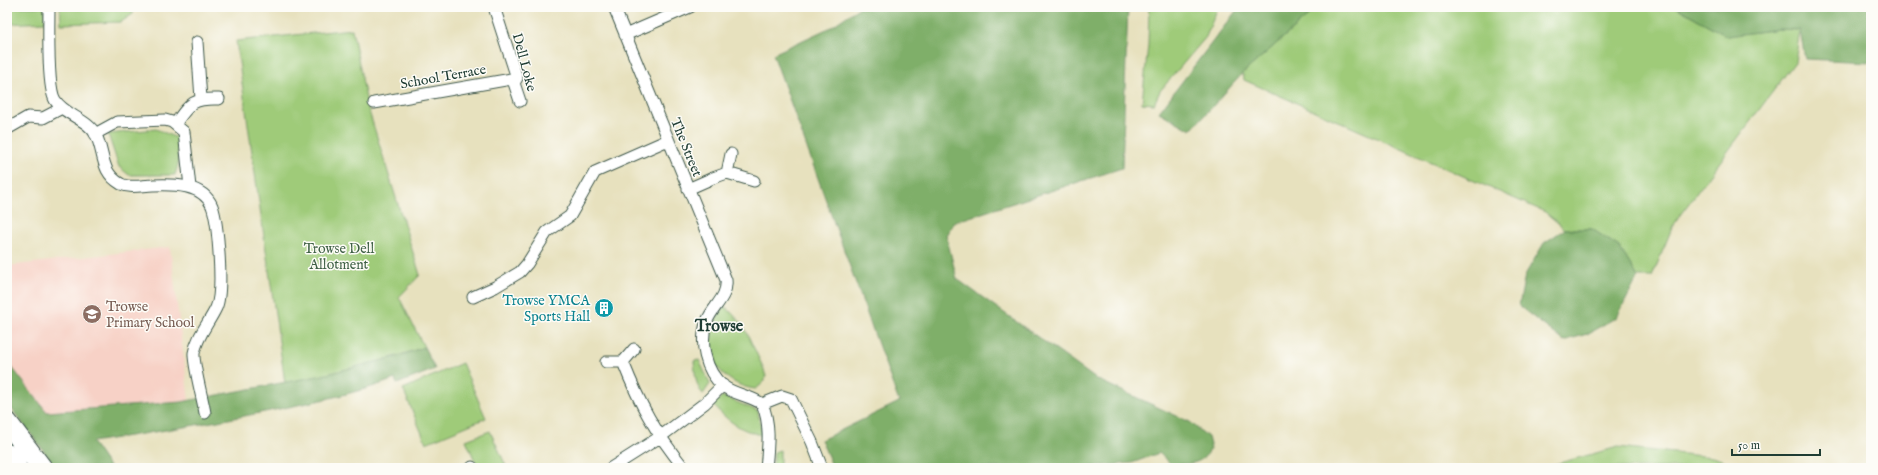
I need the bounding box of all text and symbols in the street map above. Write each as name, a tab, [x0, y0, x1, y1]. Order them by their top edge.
street label: Dell Loke	[508, 31, 541, 94]
street label: School Terrace	[399, 60, 488, 93]
street label: The Street	[666, 115, 706, 180]
park label: Trowse Dell Allotment	[304, 240, 374, 274]
place label: Trowse YMCA Sports Hall	[503, 292, 591, 326]
building icon: Trowse YMCA Sports Hall	[593, 297, 615, 319]
place label: Trowse Primary School	[106, 298, 195, 332]
school or university icon: Trowse Primary School	[81, 303, 103, 325]
district label: Trowse	[694, 317, 744, 337]
scale bar	[1732, 431, 1820, 457]
text: 50 m	[1738, 438, 1760, 453]

